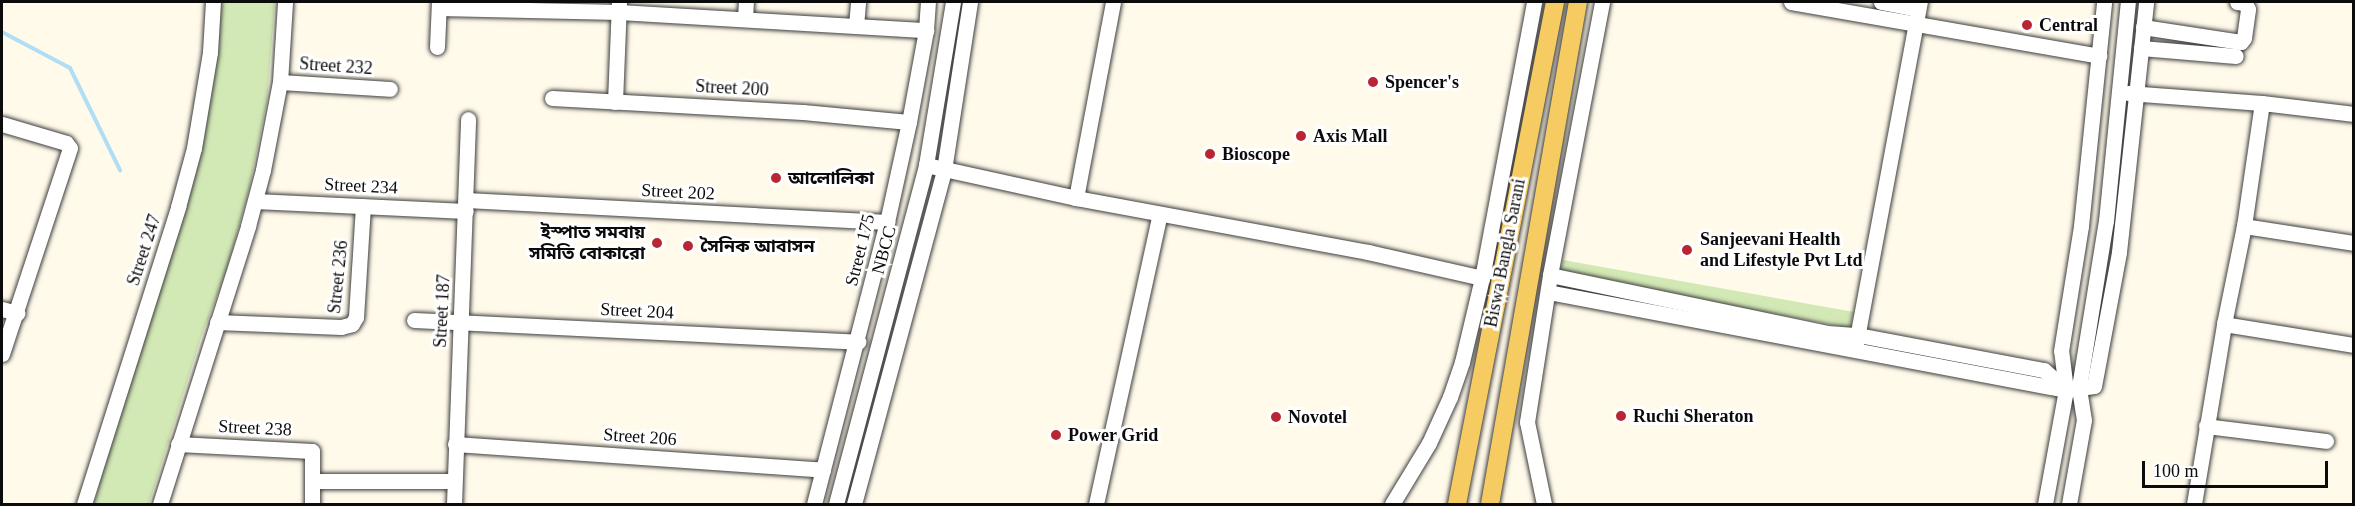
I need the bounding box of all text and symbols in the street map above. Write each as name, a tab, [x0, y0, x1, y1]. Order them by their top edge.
place label: Central	[2039, 14, 2098, 36]
marker: Central	[2020, 18, 2034, 32]
street label: Street 232	[299, 53, 373, 79]
place label: Spencer's	[1385, 71, 1459, 93]
street label: Street 200	[695, 75, 769, 101]
marker: Spencer's	[1366, 75, 1380, 89]
place label: Axis Mall	[1313, 125, 1387, 147]
marker: Axis Mall	[1294, 129, 1308, 143]
place label: Bioscope	[1222, 143, 1290, 165]
marker: Bioscope	[1203, 147, 1217, 161]
place label: আলোলিকা	[788, 167, 874, 189]
marker: আলোলিকা	[769, 171, 783, 185]
street label: Street 234	[324, 173, 398, 199]
street label: Biswa Bangla Sarani	[1480, 177, 1530, 329]
street label: Street 202	[641, 179, 715, 205]
street label: Street 247	[122, 212, 166, 288]
street label: Street 175	[841, 212, 879, 288]
place label: ইস্পাত সমবায় সমিতি বোকারো	[529, 222, 645, 264]
street label: NBCC	[867, 224, 901, 276]
place label: Sanjeevani Health and Lifestyle Pvt Ltd	[1700, 229, 1863, 272]
place label: সৈনিক আবাসন	[700, 235, 815, 257]
marker: ইস্পাত সমবায় সমিতি বোকারো	[650, 236, 664, 250]
street label: Street 236	[323, 239, 353, 315]
marker: সৈনিক আবাসন	[681, 239, 695, 253]
marker: Sanjeevani Health and Lifestyle Pvt Ltd	[1678, 241, 1696, 259]
street label: Street 187	[429, 274, 455, 348]
street label: Street 204	[600, 298, 674, 324]
place label: Ruchi Sheraton	[1633, 405, 1754, 427]
place label: Novotel	[1288, 406, 1347, 428]
marker: Ruchi Sheraton	[1614, 409, 1628, 423]
marker: Novotel	[1269, 410, 1283, 424]
street label: Street 238	[218, 415, 292, 441]
street label: Street 206	[603, 424, 677, 450]
place label: Power Grid	[1068, 424, 1158, 446]
marker: Power Grid	[1049, 428, 1063, 442]
scale bar	[2145, 449, 2331, 487]
text: 100 m	[2153, 461, 2199, 481]

